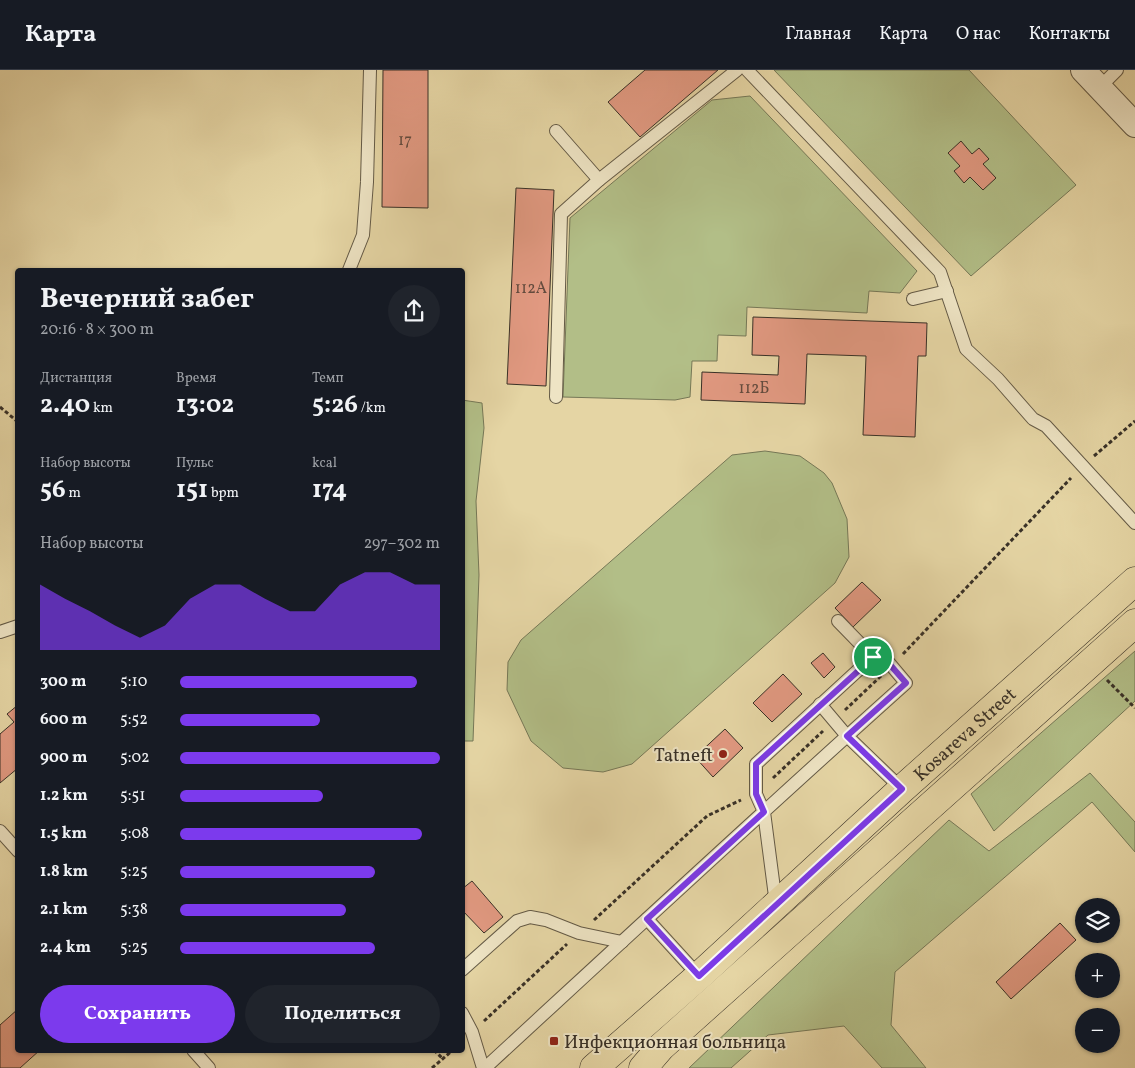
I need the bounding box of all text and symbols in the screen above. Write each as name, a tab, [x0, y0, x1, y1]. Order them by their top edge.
text: Карта	[25, 18, 96, 52]
text: Главная	[785, 22, 851, 47]
text: Карта	[879, 22, 928, 47]
text: О нас	[956, 22, 1001, 47]
text: Контакты	[1029, 22, 1110, 47]
house number: 17	[398, 130, 412, 152]
house number: 112А	[515, 278, 547, 300]
text: Вечерний забег	[40, 280, 254, 319]
button: share	[388, 285, 440, 337]
text: 20:16 · 8 × 300 m	[40, 319, 154, 341]
text: Дистанция	[40, 369, 112, 388]
text: Время	[176, 369, 216, 388]
text: Темп	[312, 369, 344, 388]
house number: 112Б	[739, 378, 769, 400]
text: 2.40	[40, 388, 90, 423]
text: 13:02	[176, 388, 234, 423]
text: 5:26	[312, 388, 358, 423]
text: km	[90, 399, 113, 418]
text: /km	[358, 399, 386, 418]
text: Набор высоты	[40, 454, 131, 473]
text: Пульс	[176, 454, 214, 473]
text: kcal	[312, 454, 337, 473]
text: 56	[40, 473, 66, 508]
text: 151	[176, 473, 208, 508]
text: 174	[312, 473, 347, 508]
text: m	[66, 484, 81, 503]
text: bpm	[208, 484, 239, 503]
text: Набор высоты	[40, 533, 144, 555]
text: 297–302 m	[364, 533, 440, 555]
pin	[852, 636, 894, 678]
icon: arrive	[859, 643, 887, 671]
text: 300 m	[40, 671, 86, 693]
text: 5:10	[120, 671, 147, 693]
street label: Kosareva Street	[908, 682, 1023, 788]
text: 600 m	[40, 709, 87, 731]
text: 5:52	[120, 709, 148, 731]
place label: Tatneft	[654, 743, 713, 769]
text: 900 m	[40, 747, 88, 769]
text: 5:02	[120, 747, 150, 769]
marker: Tatneft	[717, 748, 729, 760]
text: 1.2 km	[40, 785, 88, 807]
text: 5:51	[120, 785, 145, 807]
text: 1.5 km	[40, 823, 87, 845]
text: 5:08	[120, 823, 149, 845]
text: 1.8 km	[40, 861, 88, 883]
text: 5:25	[120, 861, 148, 883]
map controls	[1075, 898, 1120, 1053]
button: layers	[1075, 898, 1120, 943]
text: 2.1 km	[40, 899, 88, 921]
text: 5:38	[120, 899, 148, 921]
text: 2.4 km	[40, 937, 91, 959]
text: 5:25	[120, 937, 148, 959]
button: +	[1075, 953, 1120, 998]
button: Сохранить	[40, 985, 235, 1043]
button: Поделиться	[245, 985, 440, 1043]
button: −	[1075, 1008, 1120, 1053]
place label: Инфекционная больница	[564, 1030, 786, 1056]
marker: Инфекционная больница	[548, 1035, 560, 1047]

